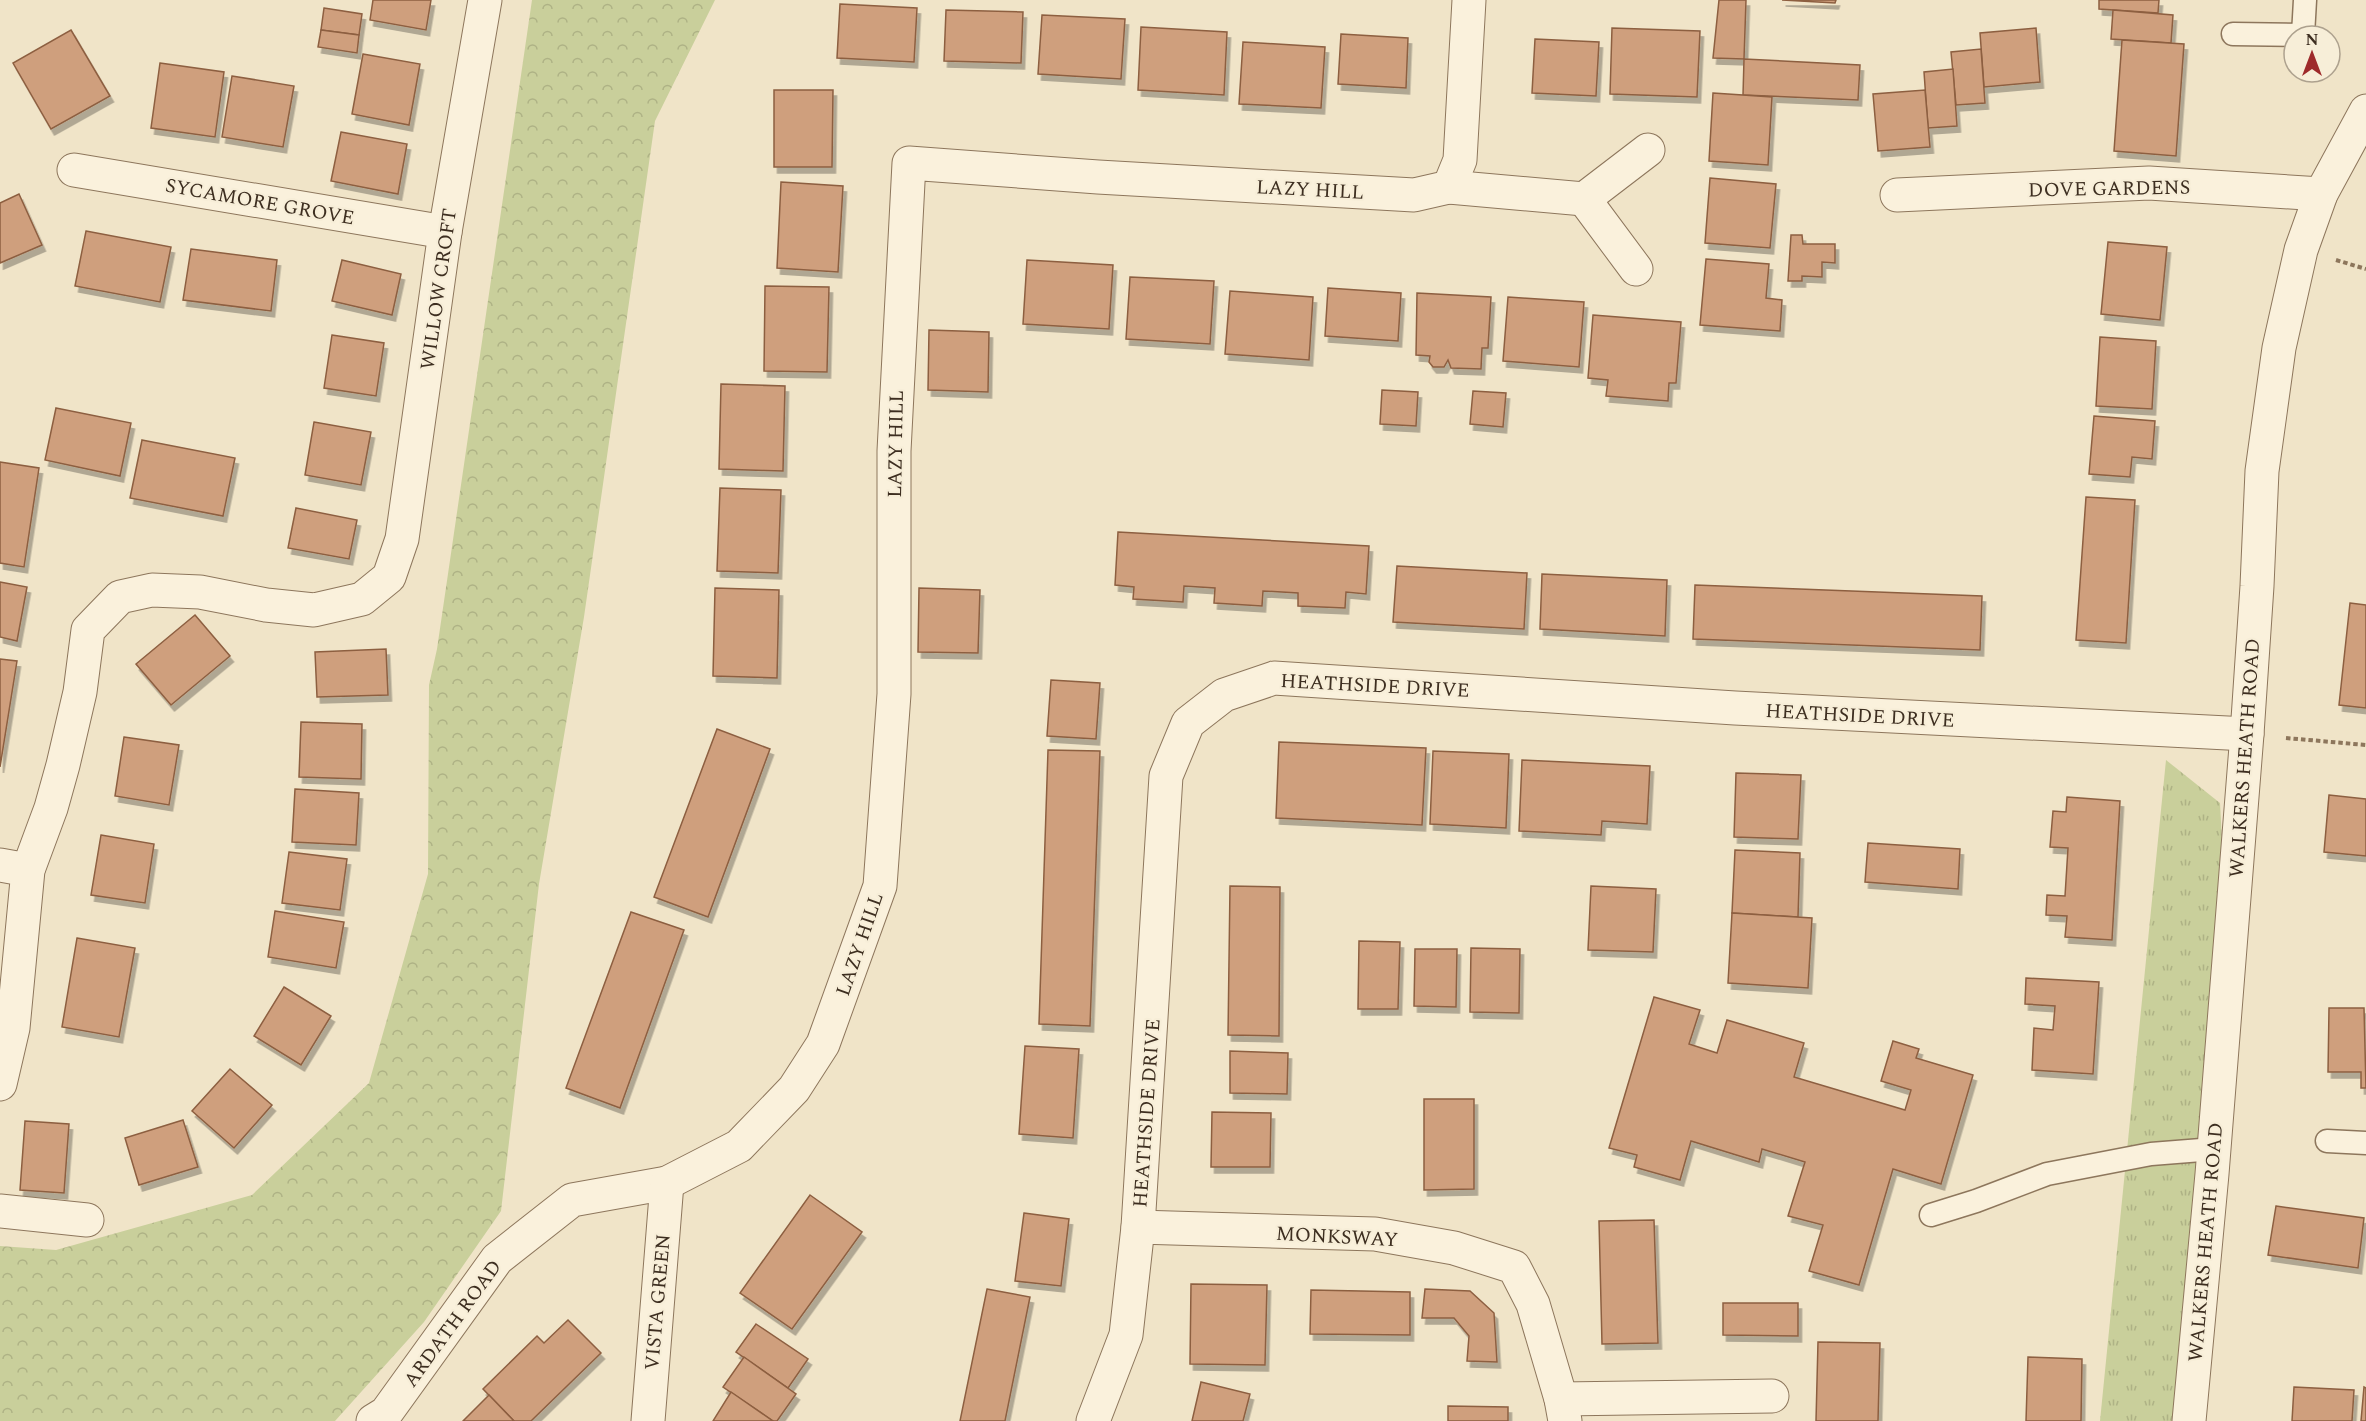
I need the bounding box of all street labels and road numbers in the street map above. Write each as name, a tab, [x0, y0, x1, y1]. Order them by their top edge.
street label: SYCAMORE GROVE	[163, 171, 357, 233]
street label: LAZY HILL	[1255, 172, 1365, 208]
street label: DOVE GARDENS	[2028, 173, 2190, 205]
street label: WILLOW CROFT	[413, 207, 465, 372]
street label: LAZY HILL	[880, 390, 912, 498]
street label: WALKERS HEATH ROAD	[2222, 637, 2268, 879]
street label: HEATHSIDE DRIVE	[1279, 666, 1470, 706]
street label: HEATHSIDE DRIVE	[1764, 696, 1955, 736]
street label: LAZY HILL	[828, 888, 892, 1000]
street label: HEATHSIDE DRIVE	[1125, 1017, 1169, 1209]
street label: WALKERS HEATH ROAD	[2181, 1121, 2231, 1363]
street label: MONKSWAY	[1275, 1219, 1399, 1255]
street label: VISTA GREEN	[637, 1233, 679, 1372]
street label: ARDATH ROAD	[396, 1254, 509, 1394]

